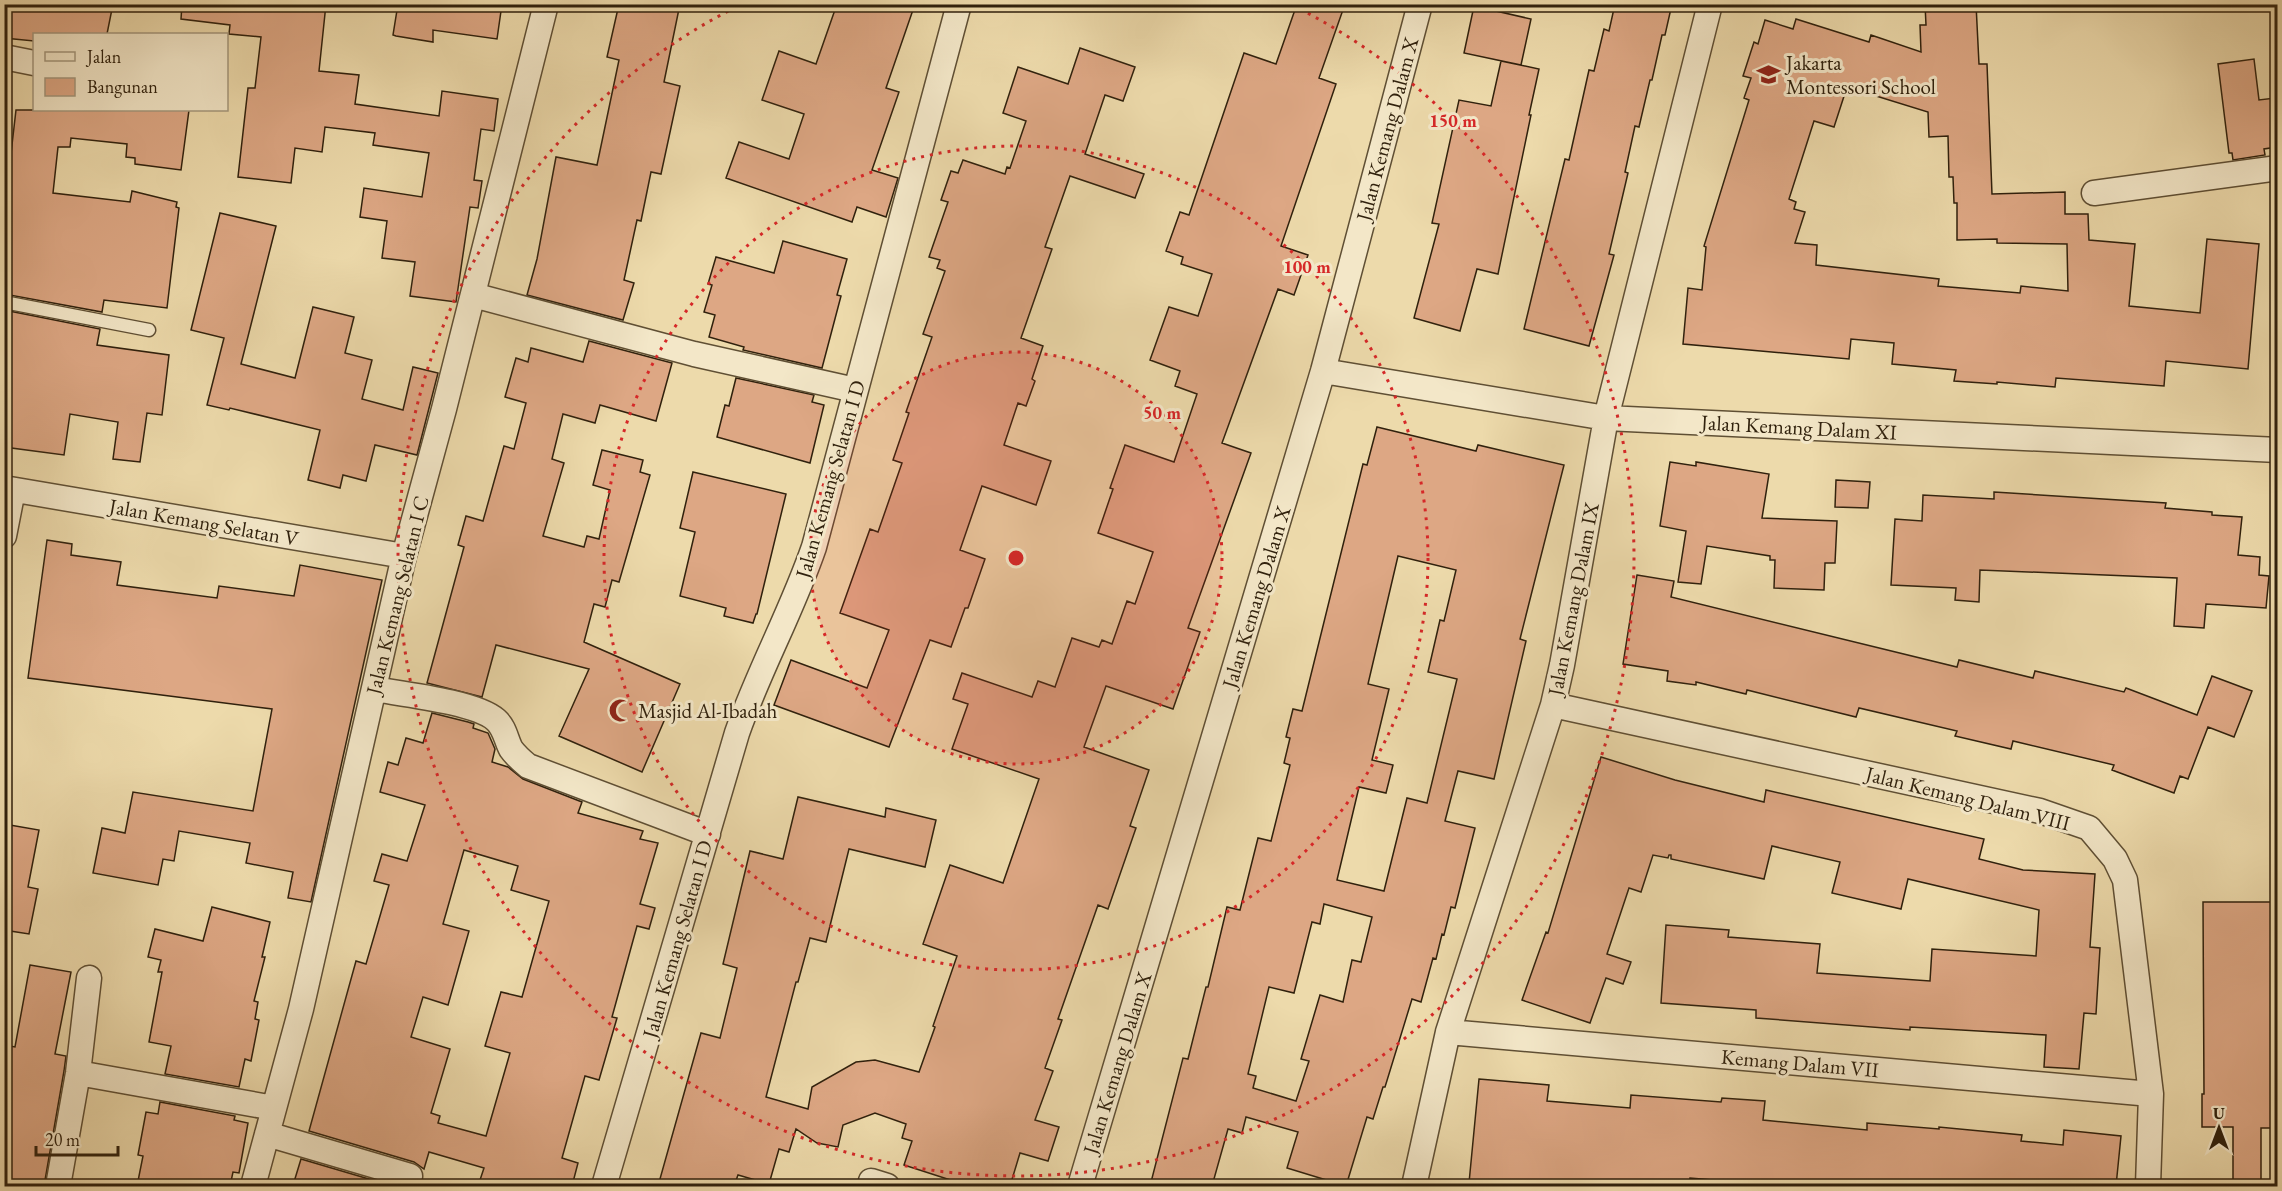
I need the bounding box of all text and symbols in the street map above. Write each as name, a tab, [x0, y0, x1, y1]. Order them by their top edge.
legend	[33, 33, 228, 111]
street label: Jalan Kemang Dalam X	[1349, 34, 1425, 226]
text: Jalan	[85, 45, 122, 68]
place label: Jakarta Montessori School	[1784, 49, 1936, 100]
school or university icon: Jakarta Montessori School	[1755, 61, 1781, 87]
text: Bangunan	[87, 75, 158, 98]
text: 150 m	[1429, 109, 1477, 132]
text: 100 m	[1283, 255, 1331, 278]
street label: Jalan Kemang Selatan I D	[788, 377, 871, 583]
text: 50 m	[1143, 401, 1181, 424]
street label: Jalan Kemang Dalam XI	[1698, 408, 1898, 446]
street label: Jalan Kemang Selatan V	[105, 492, 302, 552]
street label: Jalan Kemang Selatan I C	[359, 493, 435, 699]
street label: Jalan Kemang Dalam IX	[1541, 500, 1605, 700]
street label: Jalan Kemang Dalam X	[1215, 503, 1297, 693]
centre of rings	[1006, 548, 1026, 568]
mosque icon: Masjid Al-Ibadah	[607, 697, 633, 723]
place label: Masjid Al-Ibadah	[638, 697, 778, 724]
street label: Jalan Kemang Dalam VIII	[1861, 759, 2073, 836]
street label: Jalan Kemang Selatan I D	[635, 837, 718, 1043]
street label: Jalan Kemang Dalam X	[1076, 969, 1158, 1159]
street label: Kemang Dalam VII	[1720, 1043, 1880, 1083]
north arrow	[2189, 1098, 2249, 1158]
text: U	[2213, 1103, 2225, 1124]
scale bar	[36, 1119, 118, 1157]
text: 20 m	[45, 1128, 80, 1151]

